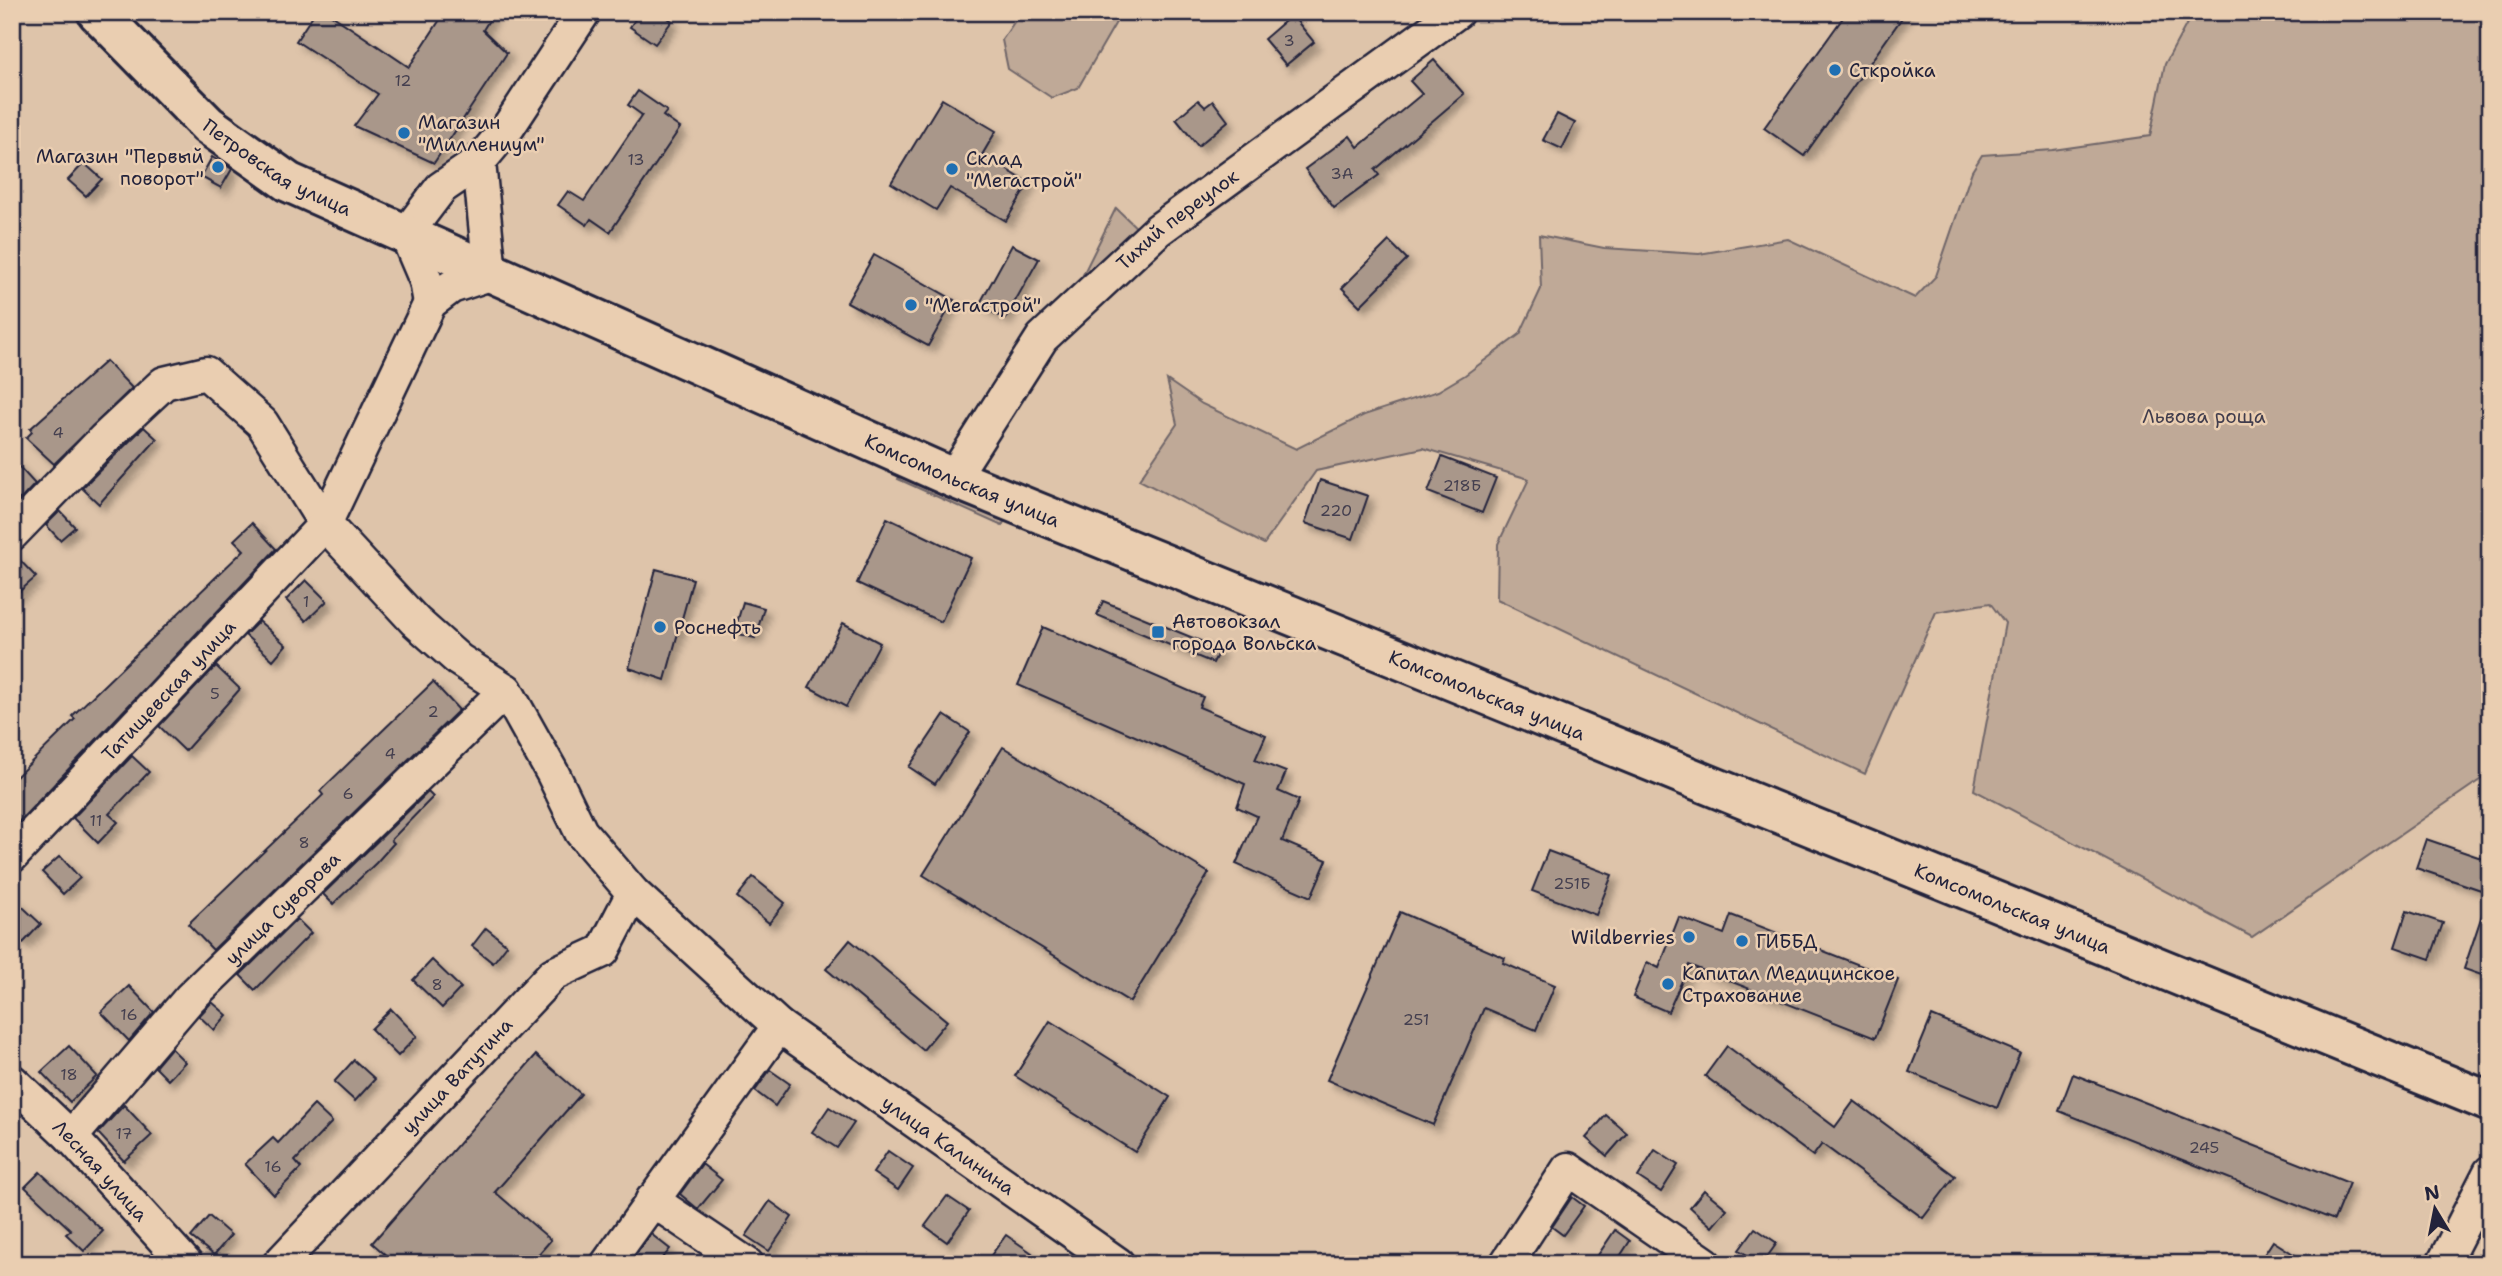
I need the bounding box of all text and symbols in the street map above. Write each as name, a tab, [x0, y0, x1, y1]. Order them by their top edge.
house number: 3	[1283, 30, 1295, 51]
place label: Сткройка	[1849, 58, 1936, 83]
marker: Сткройка	[1827, 62, 1843, 78]
house number: 12	[394, 70, 412, 91]
place label: Магазин "Миллениум"	[418, 110, 545, 157]
street label: Петровская улица	[198, 113, 355, 222]
marker: Магазин "Миллениум"	[396, 125, 412, 141]
place label: Магазин "Первый поворот"	[36, 144, 204, 191]
place label: Склад "Мегастрой"	[966, 146, 1082, 193]
house number: 13	[627, 149, 645, 170]
marker: Магазин "Первый поворот"	[210, 159, 226, 175]
marker: Склад "Мегастрой"	[944, 161, 960, 177]
house number: 3А	[1331, 163, 1353, 184]
street label: Тихий переулок	[1111, 164, 1243, 276]
place label: "Мегастрой"	[925, 293, 1041, 318]
marker: "Мегастрой"	[903, 297, 919, 313]
park label: Львова роща	[2142, 404, 2266, 429]
house number: 4	[52, 422, 64, 443]
street label: Комсомольская улица	[861, 428, 1064, 533]
house number: 218Б	[1443, 475, 1481, 496]
house number: 220	[1320, 500, 1352, 521]
house number: 1	[303, 591, 309, 612]
place label: Автовокзал города Вольска	[1172, 609, 1316, 656]
street label: Татищевская улица	[96, 614, 241, 766]
place label: Роснефть	[674, 615, 761, 640]
marker: Роснефть	[652, 619, 668, 635]
marker: Автовокзал города Вольска	[1150, 624, 1166, 640]
street label: Комсомольская улица	[1385, 644, 1589, 746]
house number: 5	[210, 683, 220, 704]
house number: 2	[427, 701, 439, 722]
house number: 4	[384, 743, 396, 764]
house number: 6	[342, 783, 354, 804]
house number: 11	[90, 810, 102, 831]
house number: 8	[298, 832, 310, 853]
street label: улица Суворова	[220, 846, 346, 970]
street label: Комсомольская улица	[1910, 858, 2114, 960]
house number: 251Б	[1553, 873, 1591, 894]
place label: Wildberries	[1571, 925, 1675, 950]
marker: Wildberries	[1681, 929, 1697, 945]
place label: ГИББД	[1756, 929, 1818, 954]
marker: ГИББД	[1734, 933, 1750, 949]
place label: Капитал Медицинское Страхование	[1682, 961, 1895, 1008]
house number: 8	[431, 974, 443, 995]
marker: Капитал Медицинское Страхование	[1660, 976, 1676, 992]
house number: 16	[120, 1004, 138, 1025]
house number: 251	[1403, 1009, 1429, 1030]
street label: улица Ватутина	[396, 1013, 518, 1139]
house number: 18	[60, 1064, 78, 1085]
street label: улица Калинина	[877, 1090, 1020, 1201]
street label: Лесная улица	[47, 1114, 153, 1227]
house number: 17	[115, 1123, 133, 1144]
house number: 245	[2189, 1137, 2219, 1158]
house number: 16	[264, 1156, 282, 1177]
north arrow	[2400, 1174, 2470, 1244]
text: N	[2423, 1179, 2442, 1206]

